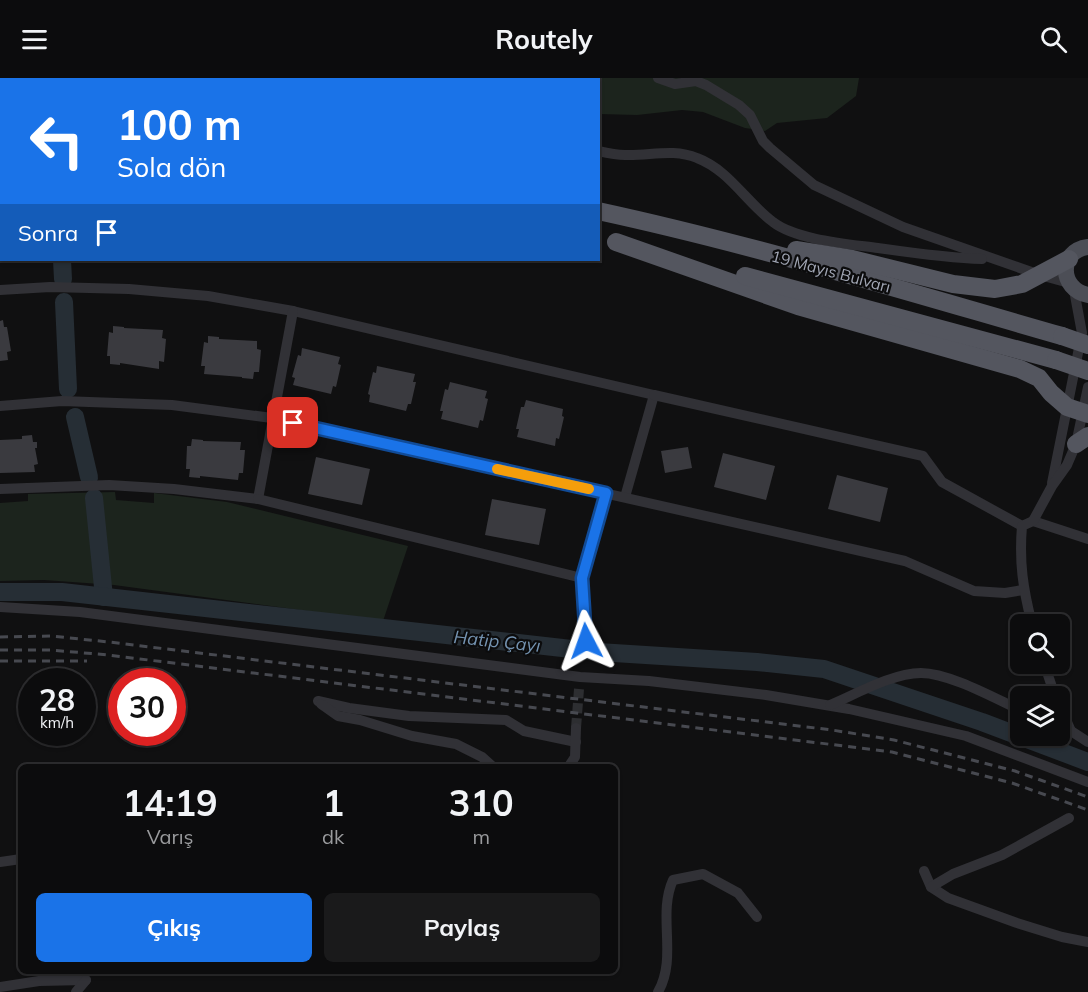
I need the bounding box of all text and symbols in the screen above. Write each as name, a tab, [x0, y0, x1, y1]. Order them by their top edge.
text: Routely	[495, 22, 593, 56]
icon: menu	[18, 23, 51, 56]
icon: search	[1037, 23, 1070, 56]
text: 100 m	[117, 98, 242, 151]
icon: left	[18, 102, 96, 180]
text: Sola dön	[117, 150, 226, 184]
icon: arrive	[90, 216, 123, 249]
text: Sonra	[18, 219, 78, 247]
street label: 19 Mayıs Bulvarı	[769, 245, 893, 297]
pin	[267, 397, 318, 448]
icon: arrive	[276, 406, 309, 439]
position arrow	[554, 609, 618, 673]
map controls	[1010, 614, 1070, 746]
button: search	[1010, 614, 1070, 674]
water label: Hatip Çayı	[452, 625, 542, 657]
speed limit sign: 30	[108, 668, 186, 746]
text: 28	[39, 681, 75, 719]
button: layers	[1010, 686, 1070, 746]
text: km/h	[40, 713, 74, 732]
text: 14:19	[122, 780, 218, 825]
text: 1	[322, 780, 344, 825]
text: 310	[449, 780, 514, 825]
text: Varış	[147, 824, 193, 849]
text: dk	[322, 824, 344, 849]
text: m	[472, 824, 490, 849]
button: Çıkış	[36, 893, 312, 962]
button: Paylaş	[324, 893, 600, 962]

